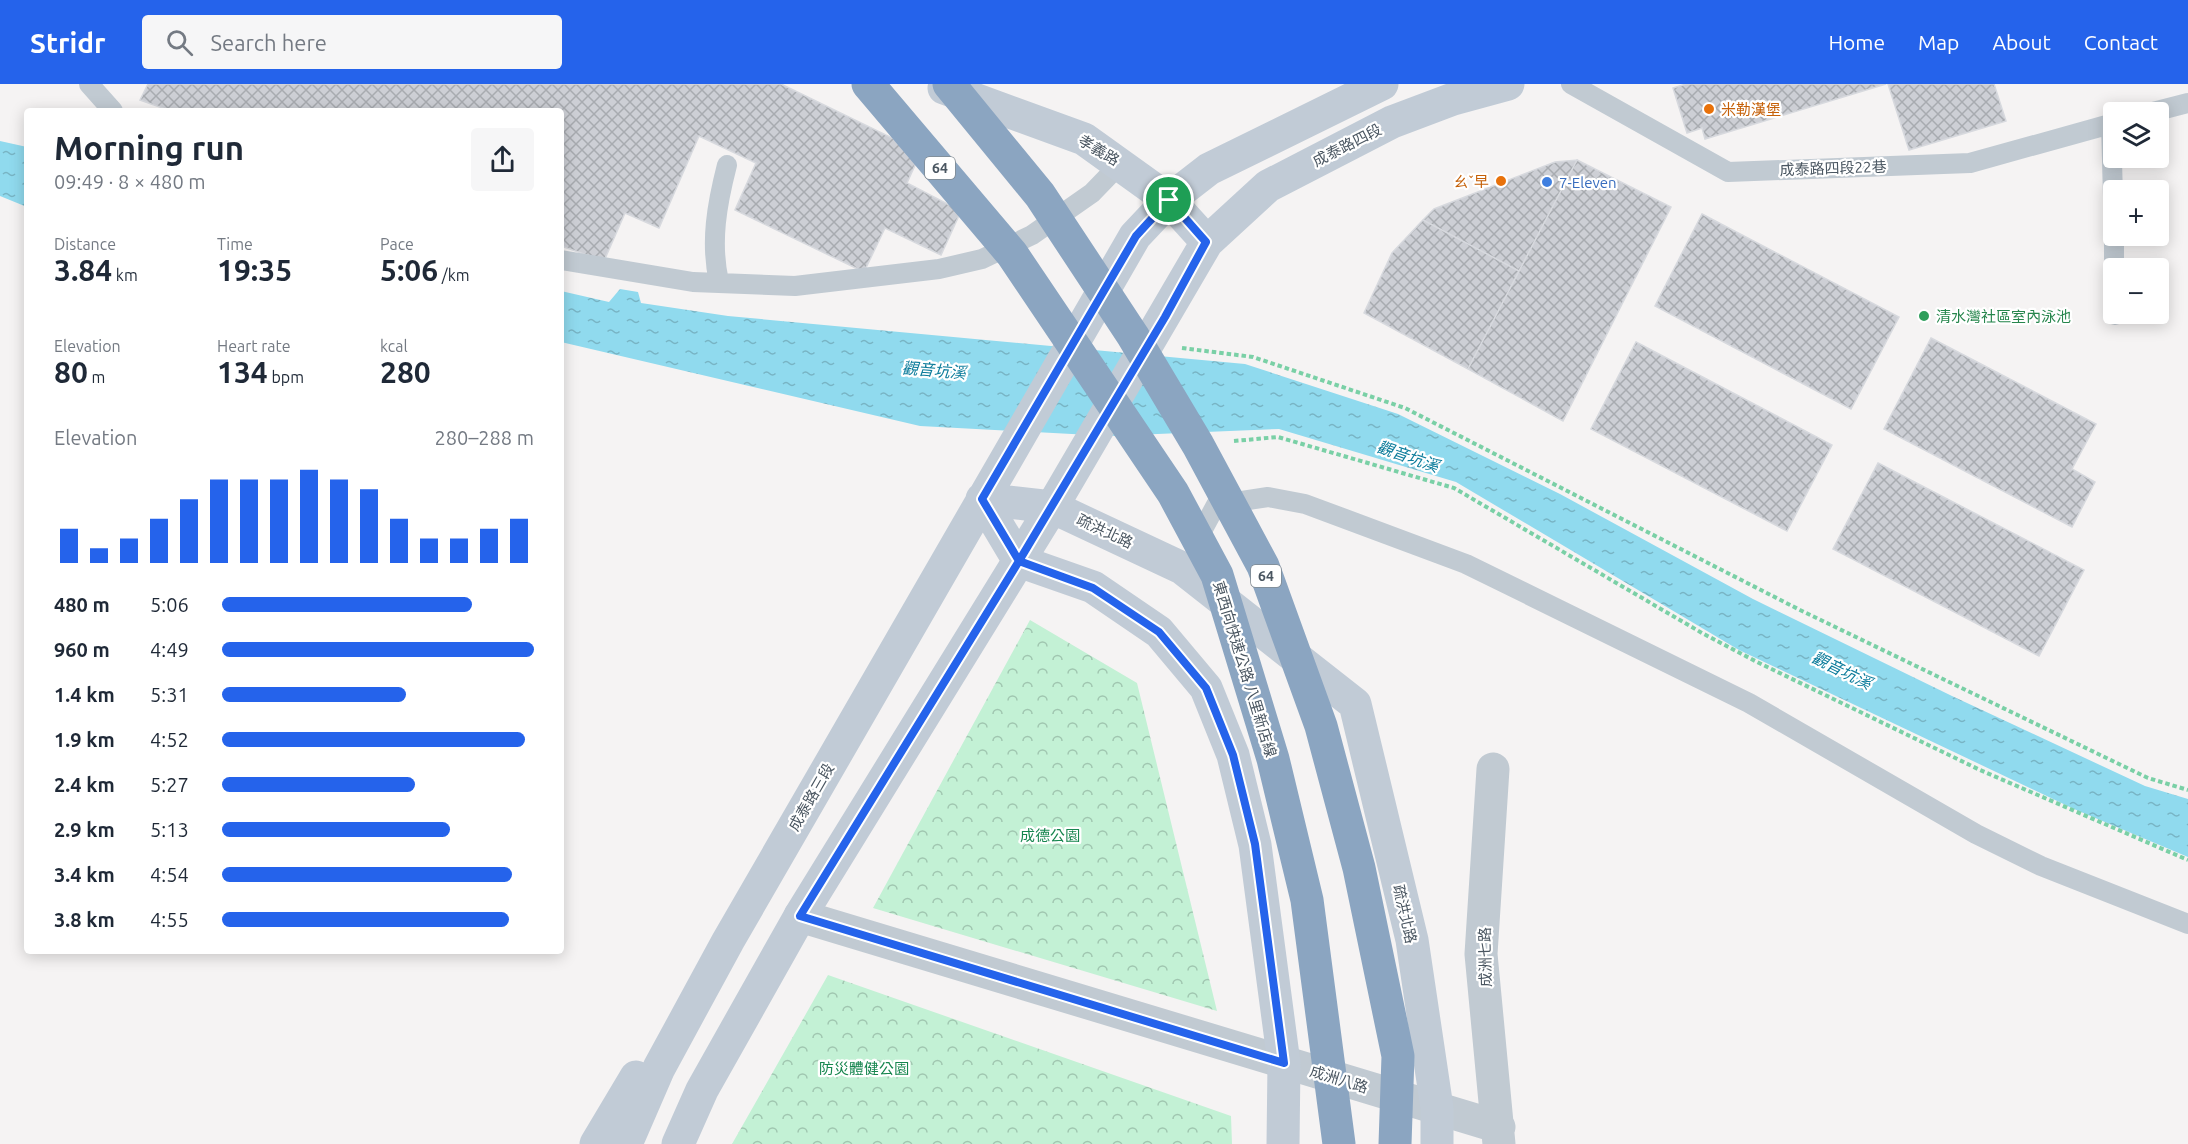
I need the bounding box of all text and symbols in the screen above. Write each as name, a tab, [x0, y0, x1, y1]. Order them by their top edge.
search box	[142, 15, 562, 69]
icon: search	[163, 26, 196, 59]
text: Stridr	[30, 27, 106, 58]
text: Search here	[211, 30, 327, 55]
text: Home	[1828, 30, 1885, 54]
text: Map	[1918, 30, 1959, 54]
text: About	[1992, 30, 2051, 54]
text: Contact	[2084, 30, 2158, 54]
place label: 米勒漢堡	[1721, 101, 1781, 118]
marker: 米勒漢堡	[1702, 102, 1716, 116]
map controls	[2103, 102, 2169, 324]
button: layers	[2103, 102, 2169, 168]
street label: 成泰路四段	[1310, 120, 1384, 170]
button: share	[471, 128, 534, 191]
text: Morning run	[54, 129, 244, 166]
street label: 孝義路	[1075, 131, 1123, 169]
road number: 64	[925, 157, 955, 179]
street label: 成泰路四段22巷	[1779, 158, 1887, 178]
text: 09:49 · 8 × 480 m	[54, 170, 206, 193]
place label: ㄠˇ早	[1453, 173, 1489, 190]
pin	[1143, 174, 1194, 225]
marker: ㄠˇ早	[1494, 174, 1508, 188]
place label: 7-Eleven	[1559, 174, 1617, 191]
marker: 7-Eleven	[1540, 175, 1554, 189]
button: +	[2103, 180, 2169, 246]
icon: arrive	[1152, 183, 1185, 216]
text: Distance	[54, 235, 116, 253]
text: Time	[217, 235, 253, 253]
text: Pace	[380, 235, 414, 253]
text: 3.84	[54, 253, 112, 287]
text: 19:35	[217, 253, 292, 287]
text: 5:06	[380, 253, 438, 287]
button: −	[2103, 258, 2169, 324]
text: km	[112, 266, 138, 284]
text: /km	[438, 266, 470, 284]
place label: 清水灣社區室內泳池	[1936, 308, 2071, 325]
marker: 清水灣社區室內泳池	[1917, 309, 1931, 323]
text: Elevation	[54, 337, 121, 355]
text: Heart rate	[217, 337, 291, 355]
text: kcal	[380, 337, 408, 355]
text: 80	[54, 355, 88, 389]
text: 134	[217, 355, 268, 389]
text: 280	[380, 355, 431, 389]
water label: 觀音坑溪	[901, 358, 969, 382]
text: m	[88, 368, 105, 386]
text: bpm	[268, 368, 304, 386]
text: Elevation	[54, 426, 137, 449]
text: 280–288 m	[435, 426, 534, 449]
water label: 觀音坑溪	[1375, 437, 1443, 476]
street label: 疏洪北路	[1074, 511, 1136, 551]
road number: 64	[1251, 565, 1281, 587]
street label: 東西向快速公路 八里新店線	[1210, 579, 1280, 759]
text: 480 m	[54, 593, 110, 616]
text: 5:06	[150, 593, 189, 616]
text: 960 m	[54, 638, 110, 661]
text: 4:49	[150, 638, 189, 661]
water label: 觀音坑溪	[1809, 648, 1876, 693]
text: 1.4 km	[54, 683, 115, 706]
text: 5:31	[150, 683, 189, 706]
text: 1.9 km	[54, 728, 115, 751]
text: 4:52	[150, 728, 189, 751]
street label: 成泰路三段	[785, 760, 837, 834]
text: 2.4 km	[54, 773, 115, 796]
text: 5:27	[150, 773, 189, 796]
text: 2.9 km	[54, 818, 115, 841]
text: 5:13	[150, 818, 189, 841]
park label: 成德公園	[1020, 827, 1080, 844]
text: 3.4 km	[54, 863, 115, 886]
text: 4:54	[150, 863, 189, 886]
street label: 疏洪北路	[1390, 883, 1420, 945]
text: 3.8 km	[54, 908, 115, 931]
text: 4:55	[150, 908, 189, 931]
street label: 成洲七路	[1476, 927, 1494, 987]
park label: 防災體健公園	[819, 1060, 909, 1077]
street label: 成洲八路	[1308, 1062, 1370, 1096]

